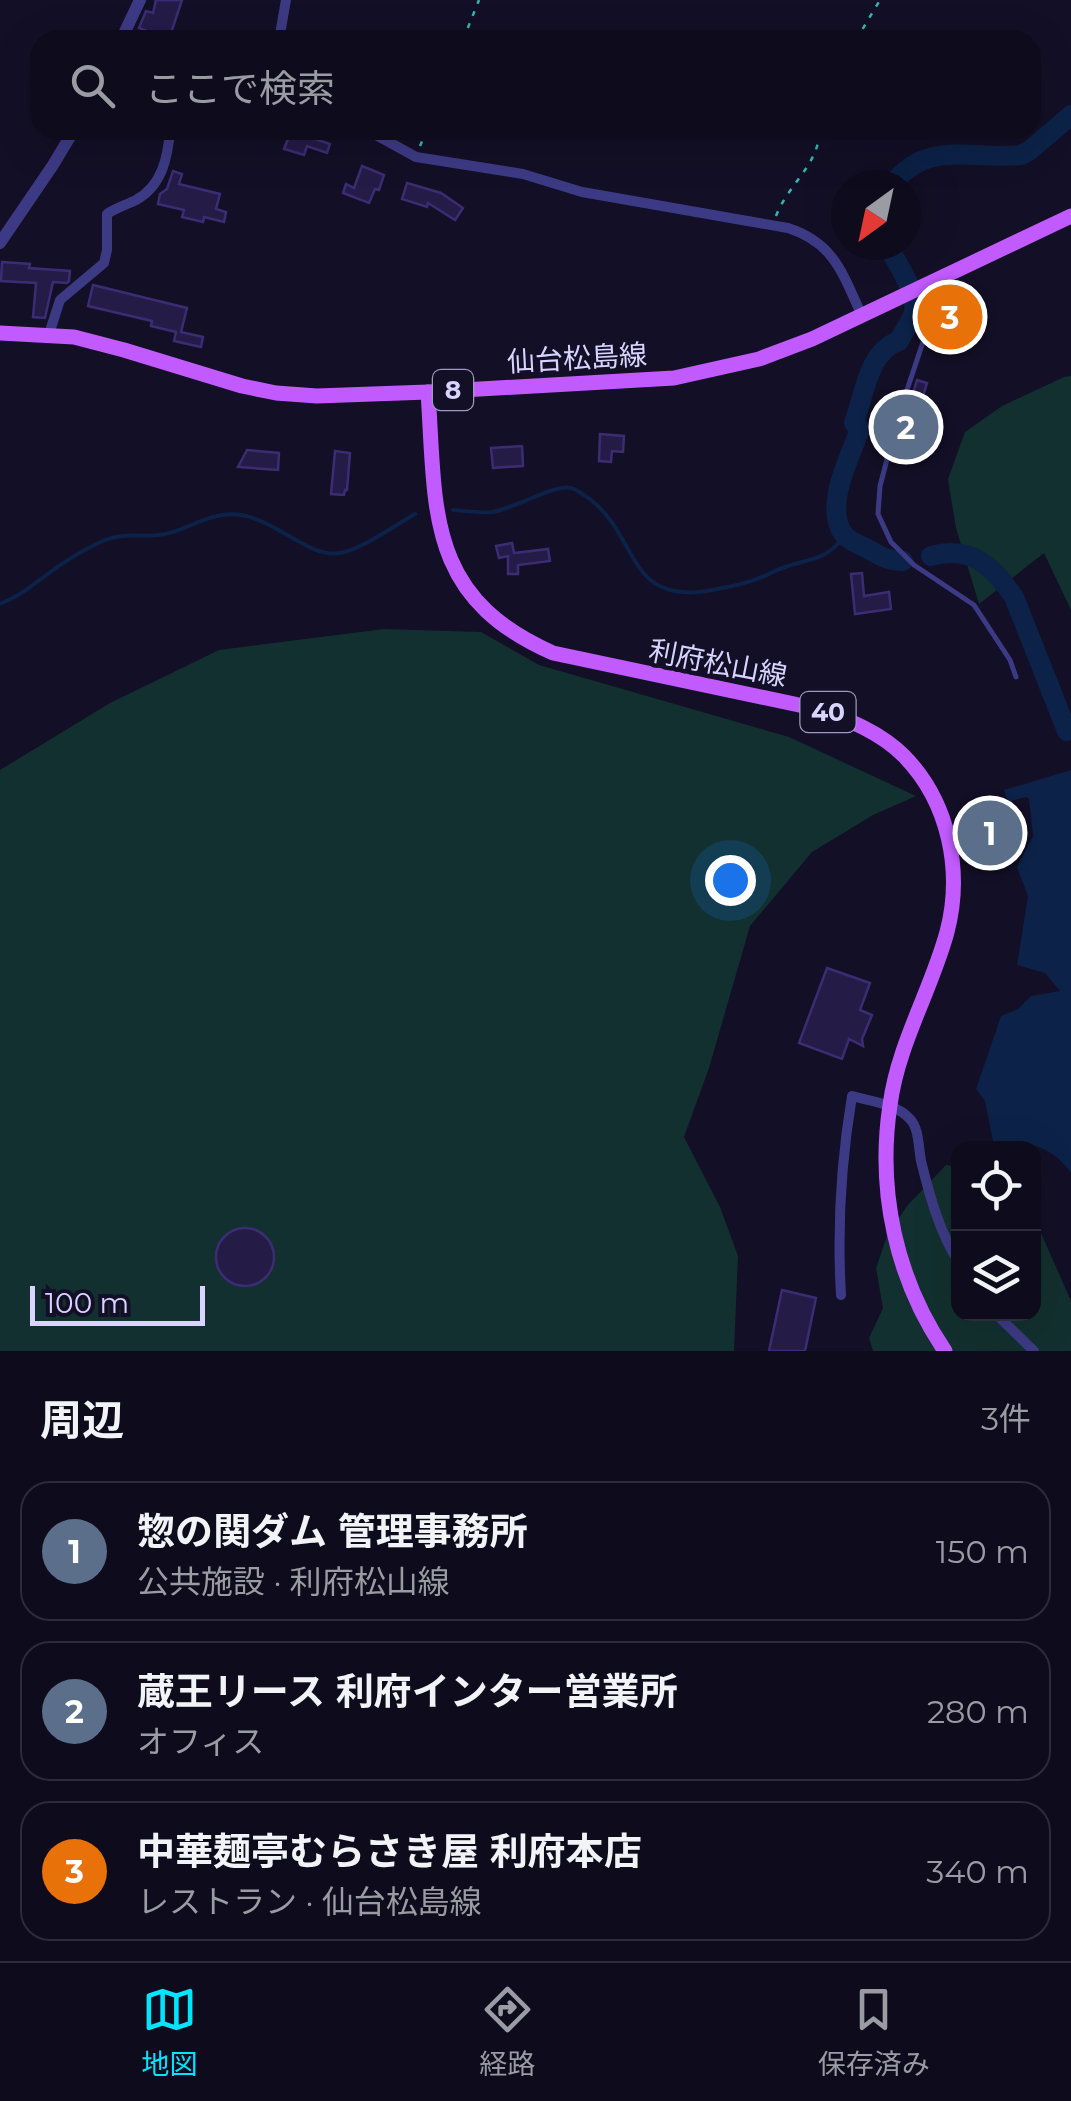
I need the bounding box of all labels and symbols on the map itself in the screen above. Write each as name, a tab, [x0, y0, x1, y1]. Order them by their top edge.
north arrow	[831, 170, 921, 260]
pin: 3	[918, 280, 982, 354]
street label: 仙台松島線	[506, 337, 648, 379]
road number: 8	[433, 370, 473, 410]
pin: 2	[874, 390, 938, 464]
street label: 利府松山線	[646, 633, 790, 693]
road number: 40	[800, 692, 856, 732]
pin: 1	[958, 796, 1022, 870]
your location	[705, 855, 756, 906]
scale bar	[30, 1281, 205, 1326]

